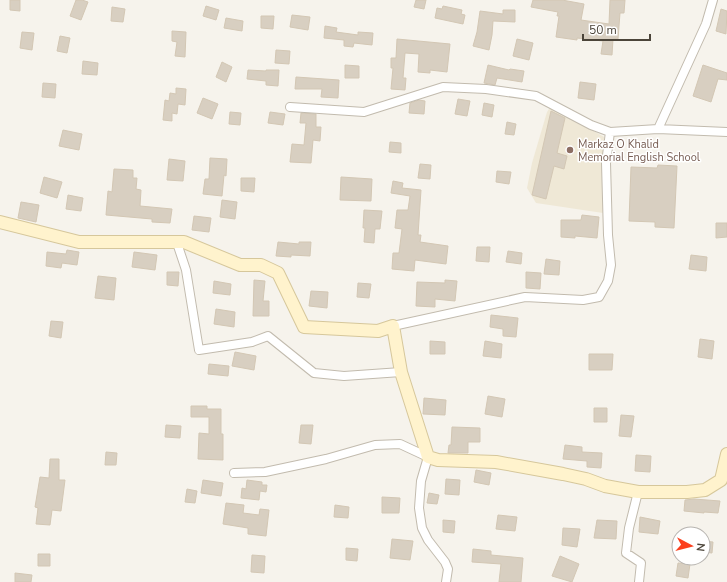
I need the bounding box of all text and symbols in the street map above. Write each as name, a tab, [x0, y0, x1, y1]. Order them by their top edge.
scale bar	[583, 16, 650, 42]
text: 50 m	[589, 22, 617, 38]
place label: Markaz O Khalid Memorial English School	[578, 137, 701, 165]
marker: Markaz O Khalid Memorial English School	[565, 145, 575, 155]
north arrow	[671, 526, 711, 566]
text: N	[692, 542, 708, 552]

